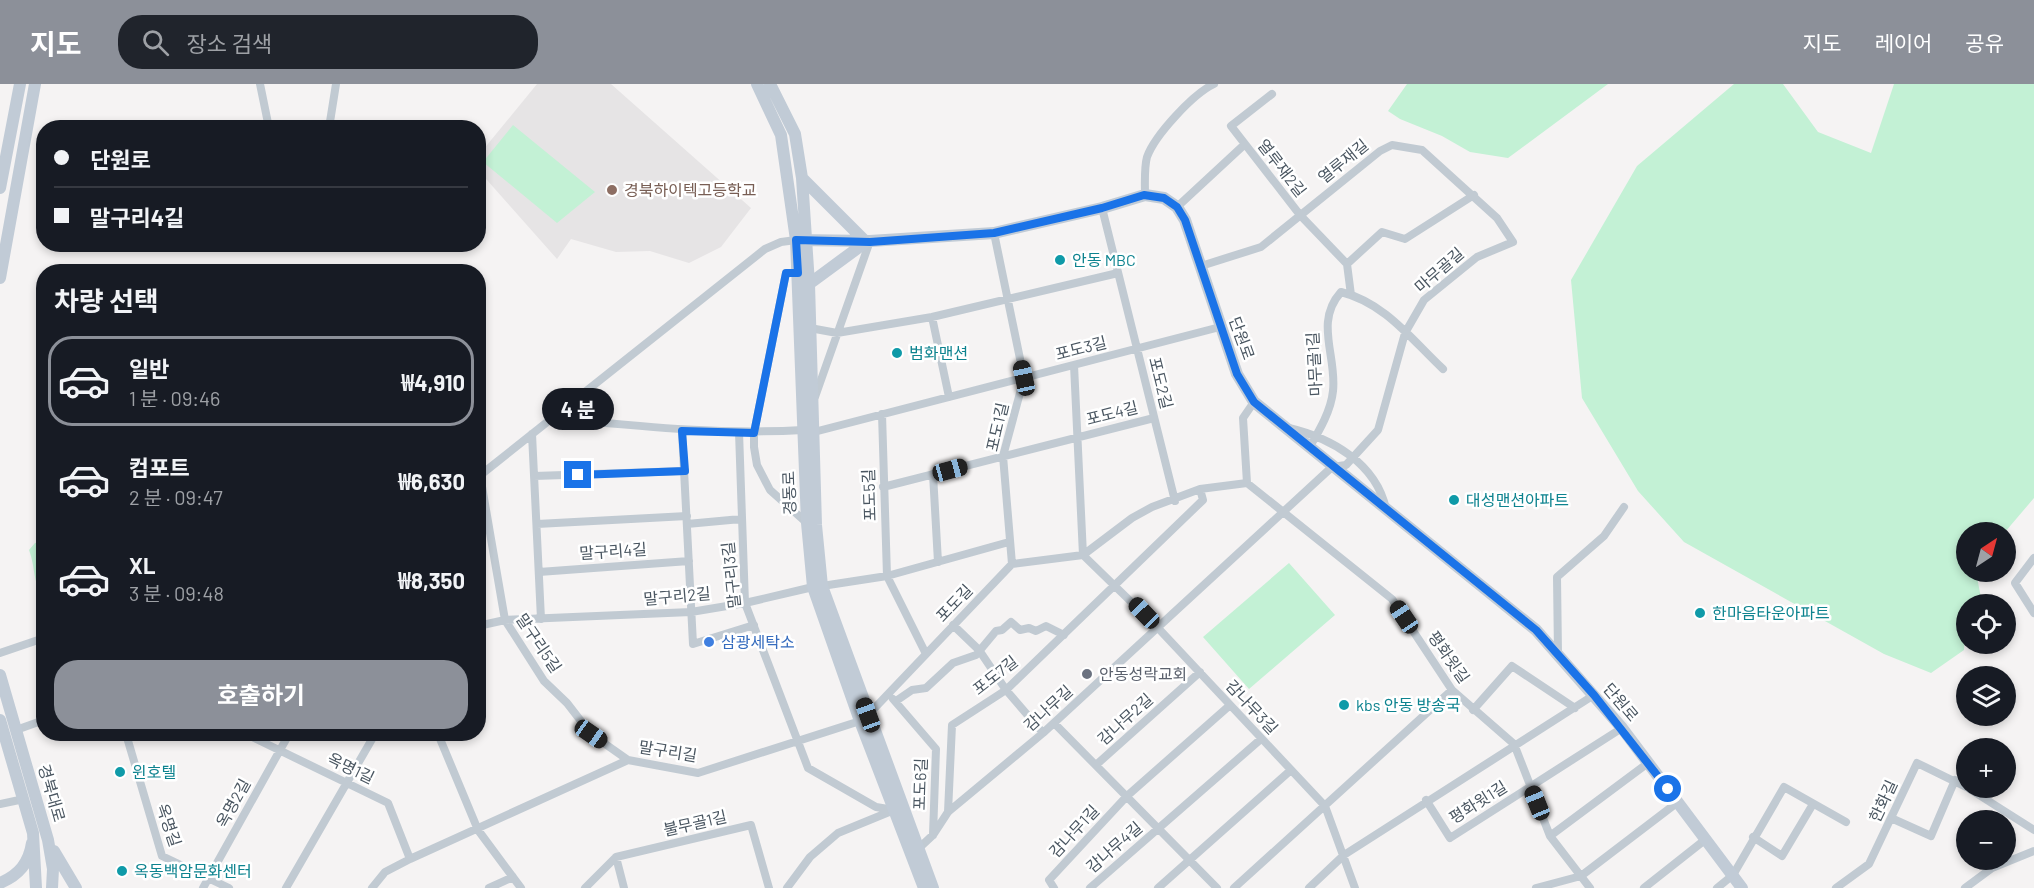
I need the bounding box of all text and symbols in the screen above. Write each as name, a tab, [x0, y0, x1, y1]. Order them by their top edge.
search box	[118, 15, 538, 69]
text: 지도	[30, 26, 82, 60]
icon: search	[139, 26, 172, 59]
text: 장소 검색	[187, 30, 272, 56]
text: 지도	[1803, 30, 1841, 55]
text: 레이어	[1874, 30, 1932, 55]
text: 공유	[1965, 30, 2004, 55]
street label: 열루재2길	[1254, 135, 1311, 200]
street label: 열루재길	[1314, 135, 1372, 187]
text: 단원로	[90, 146, 151, 172]
place label: 경북하이텍고등학교	[624, 180, 756, 199]
marker: 경북하이텍고등학교	[605, 183, 619, 197]
text: 말구리4길	[90, 204, 184, 230]
street label: 마무골길	[1410, 243, 1467, 296]
place label: 안동 MBC	[1072, 250, 1136, 269]
marker: 안동 MBC	[1053, 253, 1067, 267]
text: 차량 선택	[54, 284, 159, 316]
street label: 단원로	[1226, 314, 1259, 362]
street label: 마무골1길	[1302, 331, 1325, 397]
street label: 포도3길	[1053, 332, 1109, 363]
place label: 범화맨션	[909, 343, 968, 362]
marker: 범화맨션	[890, 346, 904, 360]
icon: car	[57, 354, 111, 408]
text: 일반	[129, 355, 169, 381]
street label: 포도2길	[1146, 355, 1177, 411]
car	[1011, 359, 1037, 397]
text: ₩4,910	[401, 369, 465, 395]
text: 1 분 · 09:46	[129, 386, 220, 410]
callout: 4 분	[542, 388, 614, 430]
text: 4 분	[561, 397, 595, 421]
street label: 포도4길	[1084, 397, 1140, 428]
street label: 포도1길	[982, 401, 1011, 453]
icon: car	[57, 453, 111, 507]
text: 컴포트	[129, 454, 190, 480]
car	[930, 457, 970, 483]
route end	[564, 461, 591, 488]
text: ₩6,630	[398, 468, 465, 494]
street label: 포도5길	[858, 469, 879, 522]
street label: 경동로	[778, 470, 799, 515]
text: 2 분 · 09:47	[129, 485, 223, 509]
place label: 대성맨션아파트	[1466, 490, 1569, 509]
marker: 대성맨션아파트	[1447, 493, 1461, 507]
north arrow	[1956, 522, 2016, 582]
map controls	[1956, 522, 2016, 870]
street label: 말구리4길	[579, 539, 647, 562]
street label: 말구리3길	[718, 541, 743, 609]
icon: car	[57, 552, 111, 606]
text: XL	[129, 552, 155, 578]
text: ₩8,350	[398, 567, 465, 593]
street label: 포도길	[931, 580, 976, 625]
text: 3 분 · 09:48	[129, 581, 224, 605]
street label: 말구리2길	[643, 583, 711, 608]
car	[1125, 594, 1163, 632]
button: locate	[1956, 594, 2016, 654]
car	[1386, 597, 1422, 637]
place label: 한마음타운아파트	[1712, 603, 1830, 622]
marker: 한마음타운아파트	[1693, 606, 1707, 620]
street label: 말구리5길	[513, 610, 566, 676]
street label: 평화윗길	[1425, 627, 1474, 686]
place label: 삼광세탁소	[721, 632, 795, 651]
marker: 삼광세탁소	[702, 635, 716, 649]
street label: 포도7길	[968, 651, 1021, 698]
button: 호출하기	[54, 660, 468, 729]
place label: 안동성락교회	[1099, 664, 1187, 683]
button: layers	[1956, 666, 2016, 726]
marker: 안동성락교회	[1080, 667, 1094, 681]
street label: 감나무3길	[1223, 676, 1282, 738]
street label: 단원로	[1600, 679, 1643, 725]
street label: 감나무길	[1019, 681, 1076, 734]
street label: 감나무2길	[1093, 689, 1156, 748]
car	[853, 695, 883, 735]
place label: kbs 안동 방송국	[1356, 695, 1460, 714]
marker: kbs 안동 방송국	[1337, 698, 1351, 712]
car	[571, 716, 611, 752]
street label: 말구리길	[638, 737, 699, 764]
button: +	[1956, 738, 2016, 798]
street label: 옥명1길	[325, 748, 378, 787]
street label: 포도6길	[909, 757, 930, 811]
street label: 경북대로	[35, 762, 70, 824]
place label: 윈호텔	[132, 762, 176, 781]
marker: 윈호텔	[113, 765, 127, 779]
street label: 옥명2길	[211, 775, 254, 830]
route start	[1654, 775, 1681, 802]
street label: 평화윗1길	[1445, 776, 1510, 827]
street label: 한화길	[1865, 777, 1900, 825]
car	[1522, 783, 1552, 823]
street label: 옥명길	[153, 801, 186, 849]
street label: 감나무1길	[1045, 801, 1103, 861]
street label: 불무골1길	[661, 806, 728, 839]
button: −	[1956, 810, 2016, 870]
street label: 감나무4길	[1082, 817, 1145, 876]
place label: 옥동백암문화센터	[134, 861, 252, 880]
marker: 옥동백암문화센터	[115, 864, 129, 878]

